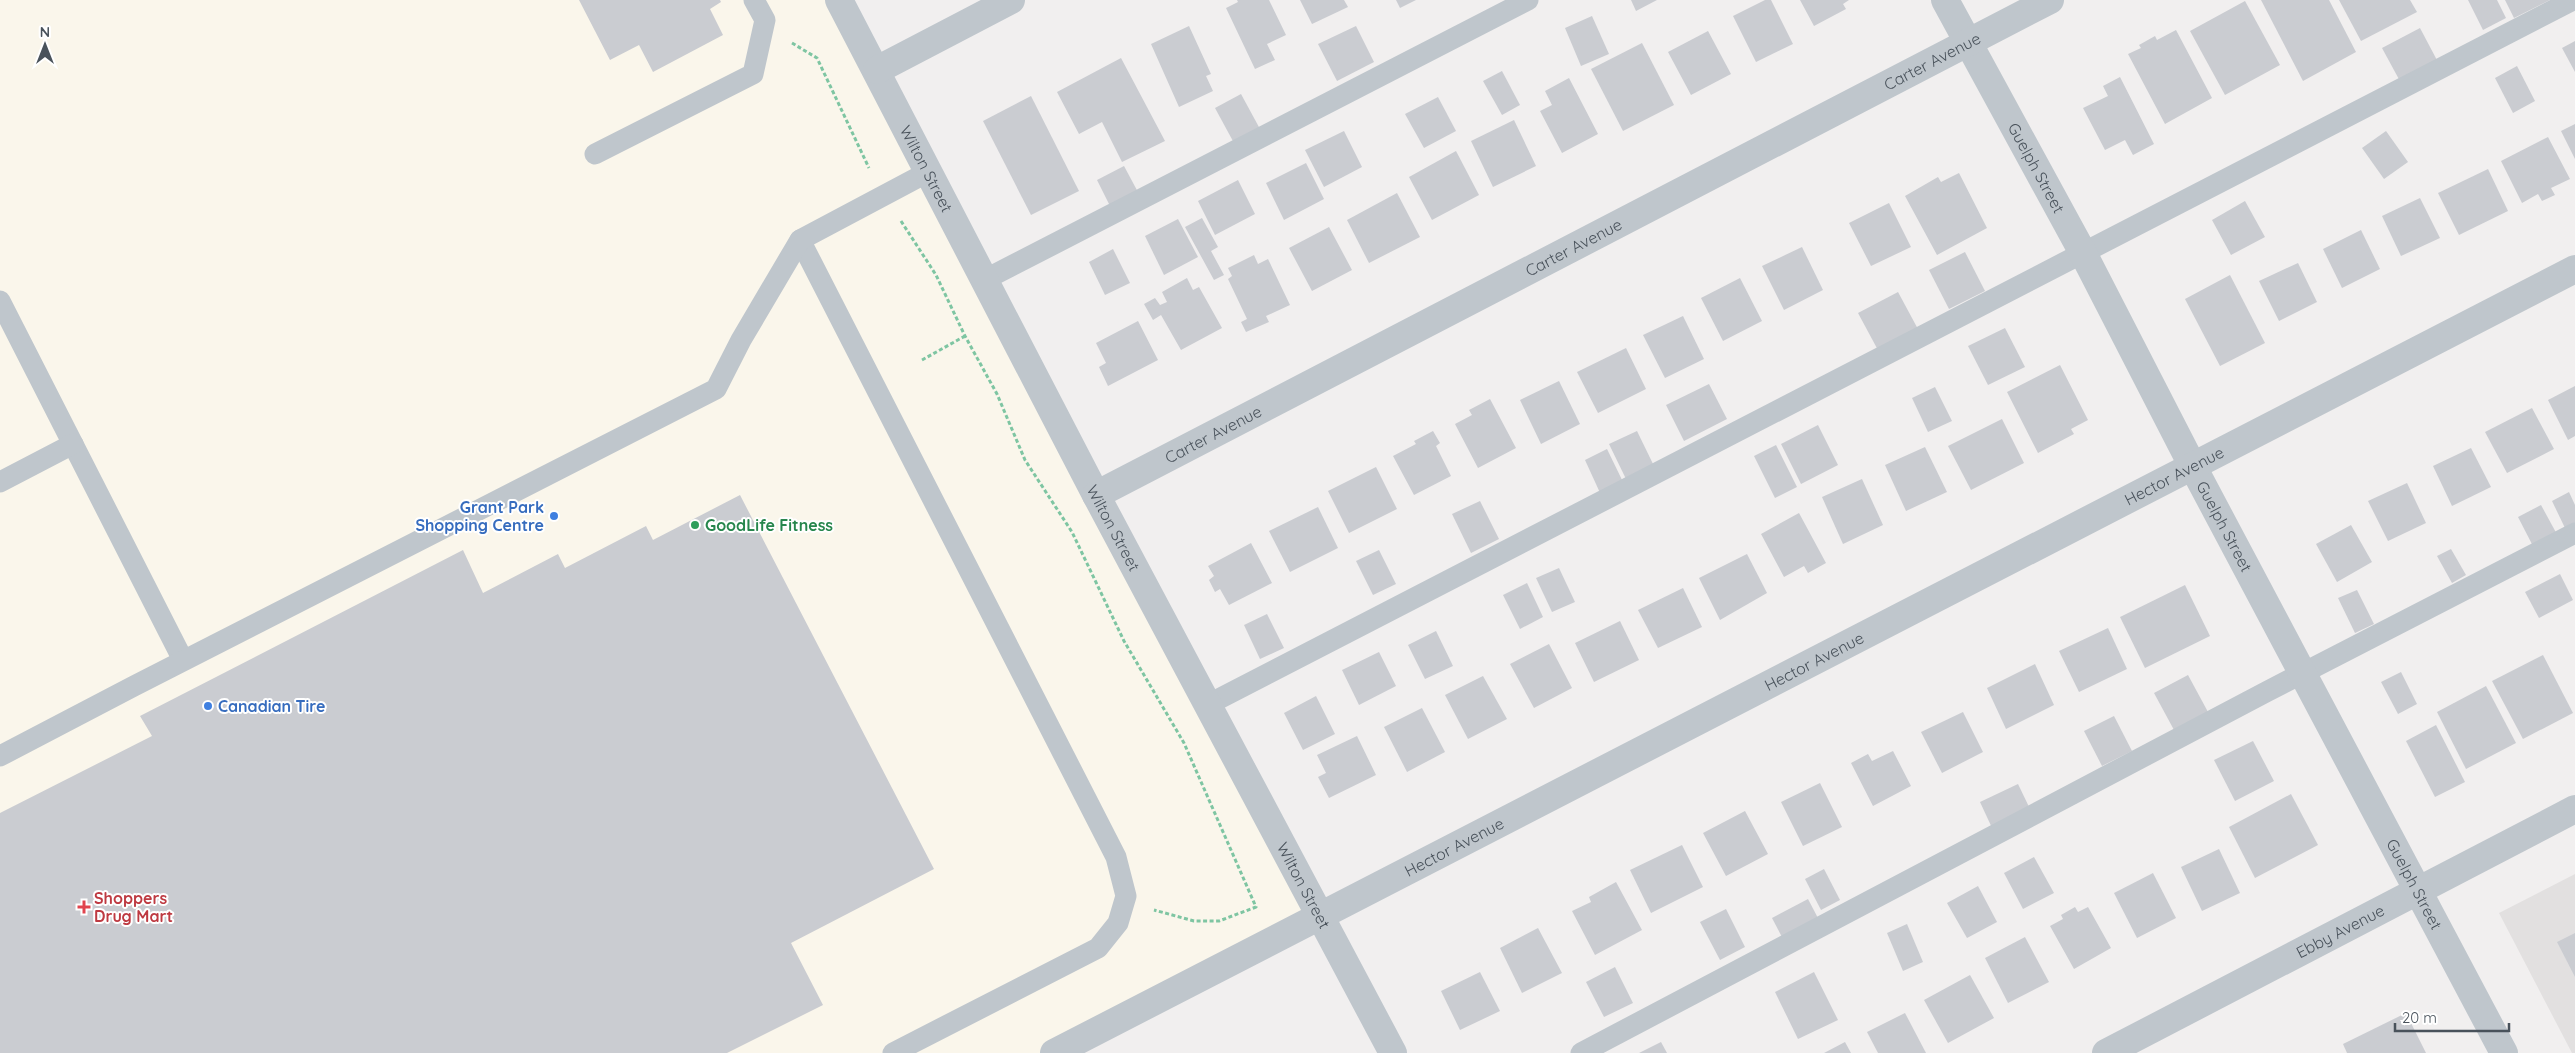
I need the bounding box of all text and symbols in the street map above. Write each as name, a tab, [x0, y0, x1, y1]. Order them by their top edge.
north arrow	[20, 20, 70, 70]
text: N	[40, 23, 50, 41]
street label: Carter Avenue	[1880, 28, 1984, 94]
street label: Guelph Street	[2004, 119, 2069, 216]
street label: Wilton Street	[896, 122, 957, 215]
street label: Carter Avenue	[1522, 214, 1625, 281]
street label: Carter Avenue	[1162, 401, 1265, 467]
street label: Hector Avenue	[2121, 442, 2227, 510]
street label: Guelph Street	[2192, 478, 2257, 575]
street label: Wilton Street	[1082, 481, 1145, 575]
place label: Grant Park Shopping Centre	[415, 497, 544, 535]
marker: Grant Park Shopping Centre	[548, 510, 560, 522]
place label: GoodLife Fitness	[705, 515, 833, 535]
marker: GoodLife Fitness	[689, 519, 701, 531]
street label: Hector Avenue	[1761, 627, 1867, 695]
place label: Canadian Tire	[218, 696, 325, 716]
marker: Canadian Tire	[202, 700, 214, 712]
street label: Hector Avenue	[1401, 813, 1507, 881]
street label: Guelph Street	[2382, 835, 2447, 933]
street label: Wilton Street	[1273, 839, 1335, 932]
place label: Shoppers Drug Mart	[94, 888, 173, 926]
street label: Ebby Avenue	[2293, 900, 2388, 962]
marker: Shoppers Drug Mart	[78, 901, 90, 913]
scale bar	[2395, 1000, 2509, 1032]
text: 20 m	[2402, 1008, 2437, 1027]

